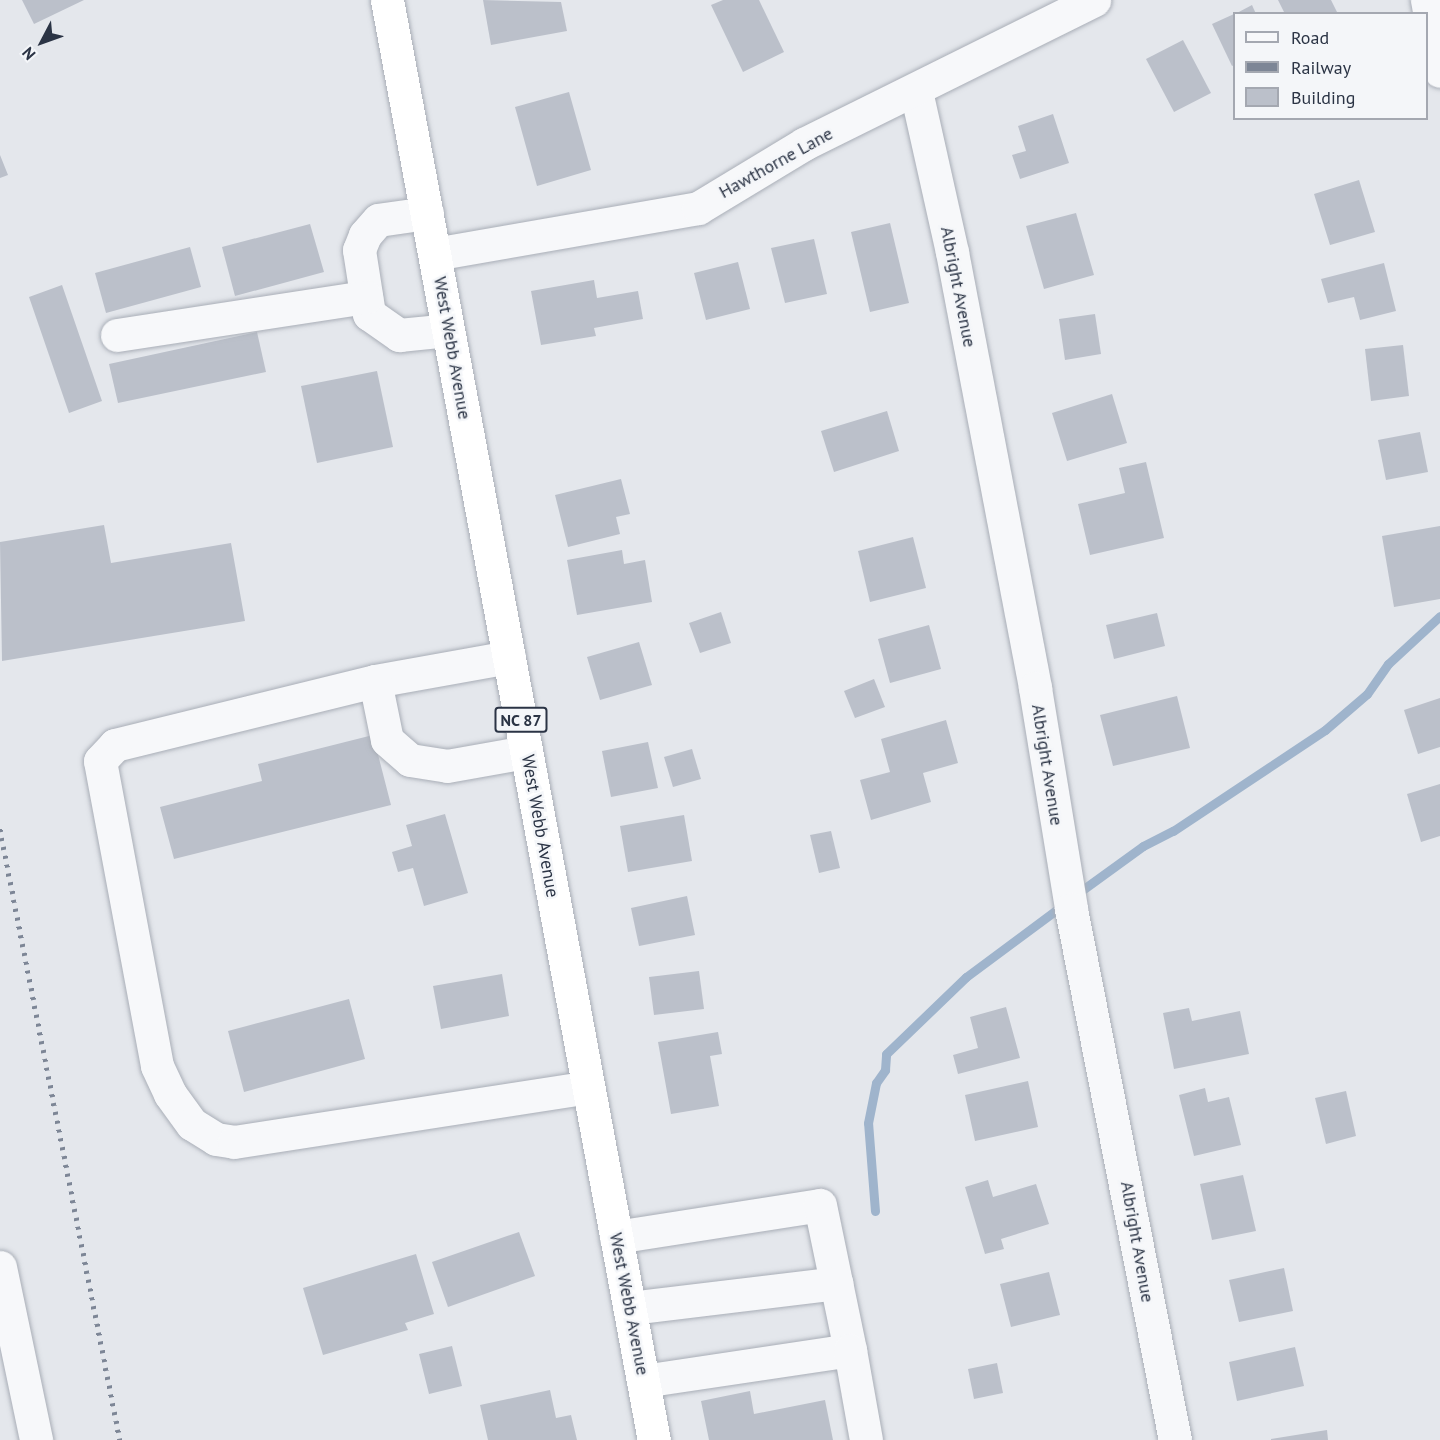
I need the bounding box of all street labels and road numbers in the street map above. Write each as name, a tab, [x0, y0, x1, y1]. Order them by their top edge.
street label: Hawthorne Lane	[715, 123, 837, 203]
street label: Albright Avenue	[936, 225, 980, 349]
street label: West Webb Avenue	[429, 274, 475, 422]
street label: Albright Avenue	[1027, 703, 1067, 827]
road number: NC 87	[494, 707, 548, 733]
street label: West Webb Avenue	[517, 752, 563, 900]
street label: Albright Avenue	[1116, 1180, 1158, 1304]
street label: West Webb Avenue	[605, 1231, 653, 1377]

